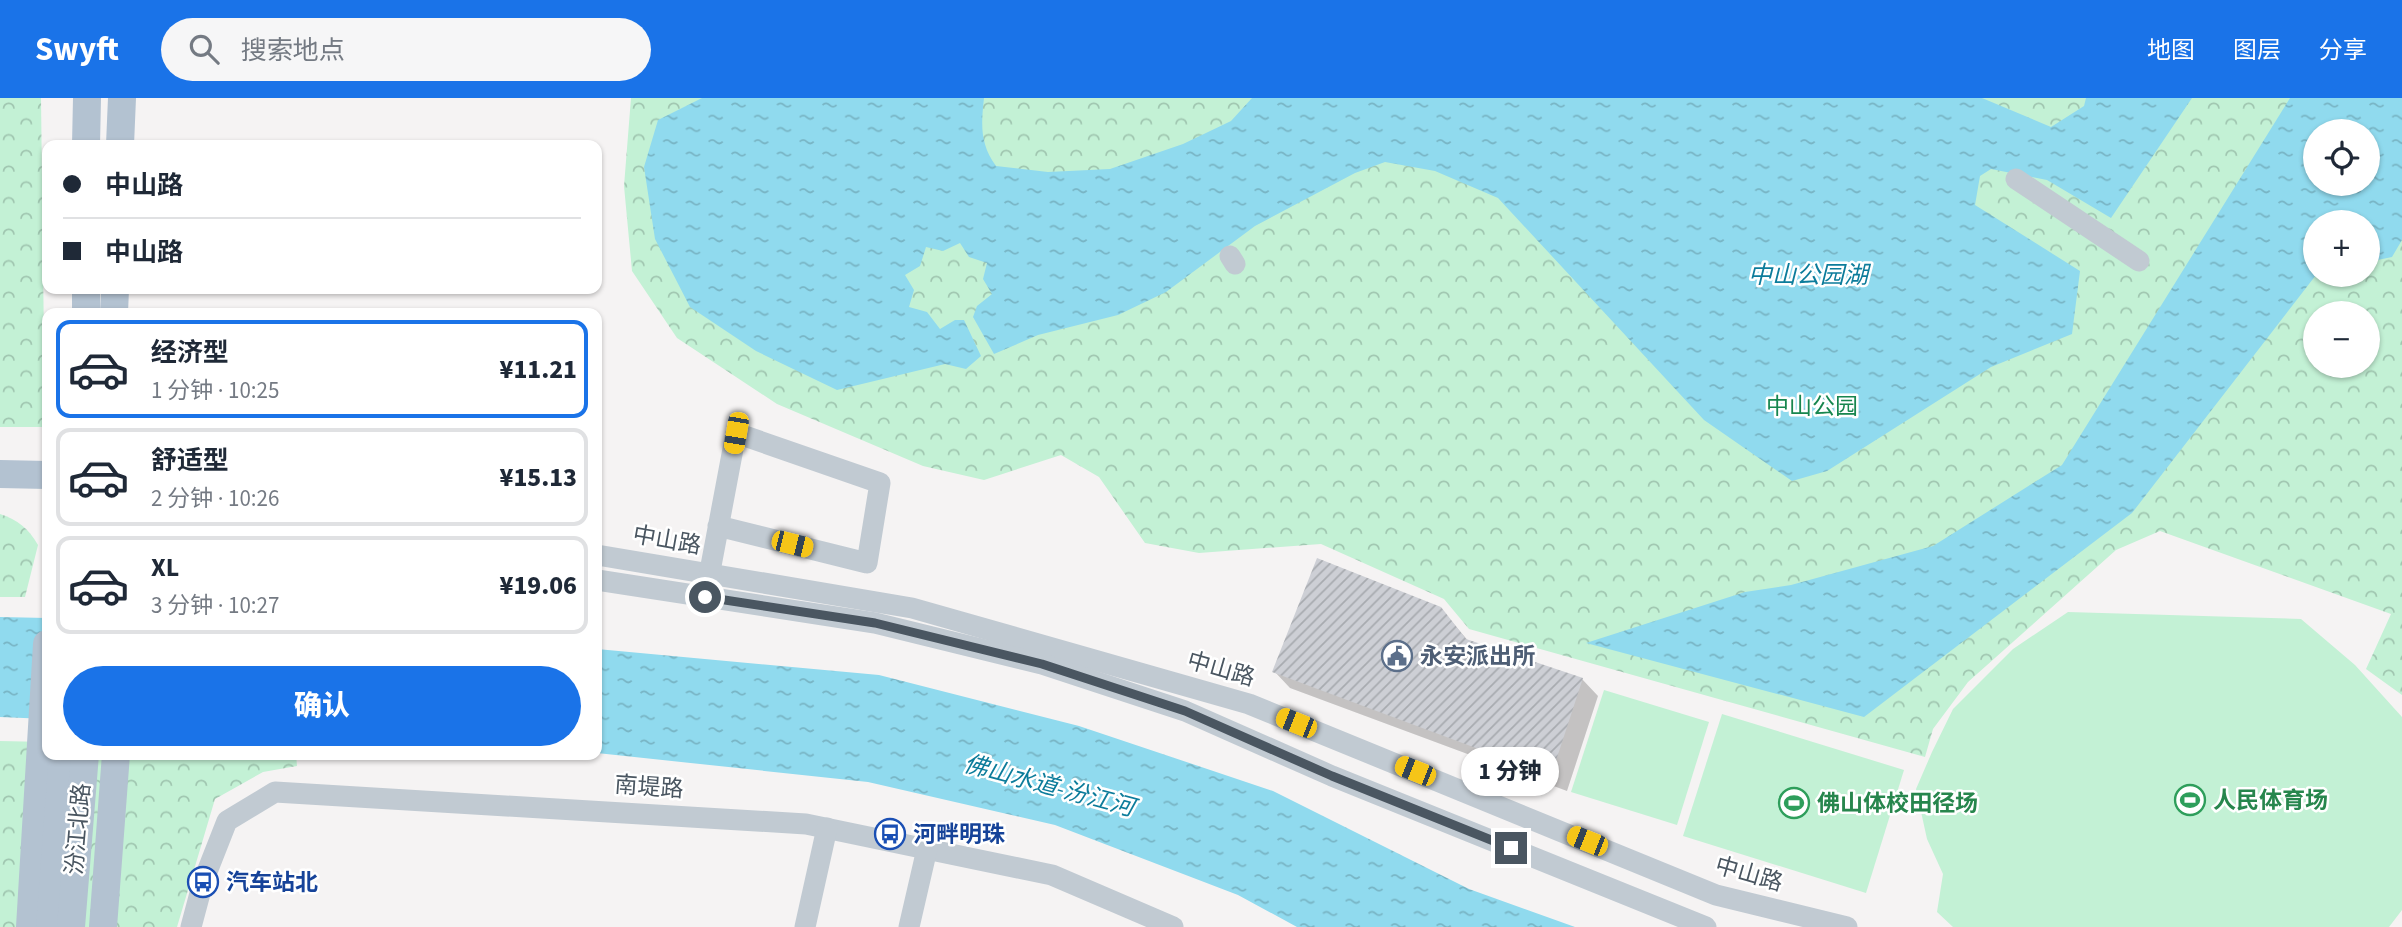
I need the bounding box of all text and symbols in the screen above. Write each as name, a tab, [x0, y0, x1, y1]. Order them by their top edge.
search box	[161, 18, 651, 81]
text: Swyft	[35, 26, 119, 73]
icon: search	[185, 30, 223, 68]
text: 搜索地点	[241, 32, 345, 69]
text: 地图	[2147, 33, 2195, 68]
text: 图层	[2233, 33, 2281, 68]
text: 分享	[2319, 33, 2367, 68]
map controls	[2303, 119, 2380, 378]
button: locate	[2303, 119, 2380, 196]
text: 中山路	[105, 167, 183, 204]
button: +	[2303, 210, 2380, 287]
text: 中山路	[105, 234, 183, 271]
water label: 中山公园湖	[1748, 258, 1872, 293]
button: −	[2303, 301, 2380, 378]
text: 经济型	[151, 334, 229, 371]
icon: car	[67, 338, 130, 401]
text: ¥11.21	[500, 351, 577, 388]
text: 1 分钟 · 10:25	[151, 374, 279, 407]
park label: 中山公园	[1766, 390, 1858, 423]
car	[723, 410, 750, 456]
text: 舒适型	[151, 442, 229, 479]
icon: car	[67, 446, 130, 509]
text: ¥15.13	[500, 459, 577, 496]
text: 2 分钟 · 10:26	[151, 482, 279, 515]
street label: 中山路	[630, 518, 704, 562]
car	[770, 529, 815, 559]
text: XL	[151, 549, 179, 586]
icon: car	[67, 554, 130, 617]
text: ¥19.06	[500, 567, 577, 604]
route start	[689, 581, 721, 613]
text: 3 分钟 · 10:27	[151, 589, 279, 622]
public building icon: 永安派出所	[1380, 639, 1414, 673]
place label: 永安派出所	[1420, 640, 1535, 673]
street label: 中山路	[1183, 644, 1259, 694]
button: 确认	[63, 666, 581, 746]
car	[1273, 705, 1320, 741]
water label: 佛山水道-汾江河	[960, 746, 1142, 827]
callout: 1 分钟	[1462, 746, 1560, 796]
car	[1392, 753, 1439, 789]
text: 1 分钟	[1479, 755, 1541, 788]
street label: 南堤路	[613, 768, 685, 806]
street label: 汾江北路	[58, 782, 98, 876]
sports icon: 人民体育场	[2173, 783, 2207, 817]
place label: 人民体育场	[2213, 784, 2328, 817]
sports icon: 佛山体校田径场	[1777, 786, 1811, 820]
place label: 佛山体校田径场	[1817, 787, 1978, 820]
bus stop icon: 河畔明珠	[873, 817, 907, 851]
place label: 河畔明珠	[913, 818, 1005, 851]
car	[1564, 823, 1611, 859]
route end	[1495, 832, 1527, 864]
street label: 中山路	[1711, 849, 1787, 899]
bus stop icon: 汽车站北	[186, 865, 220, 899]
place label: 汽车站北	[226, 866, 318, 899]

